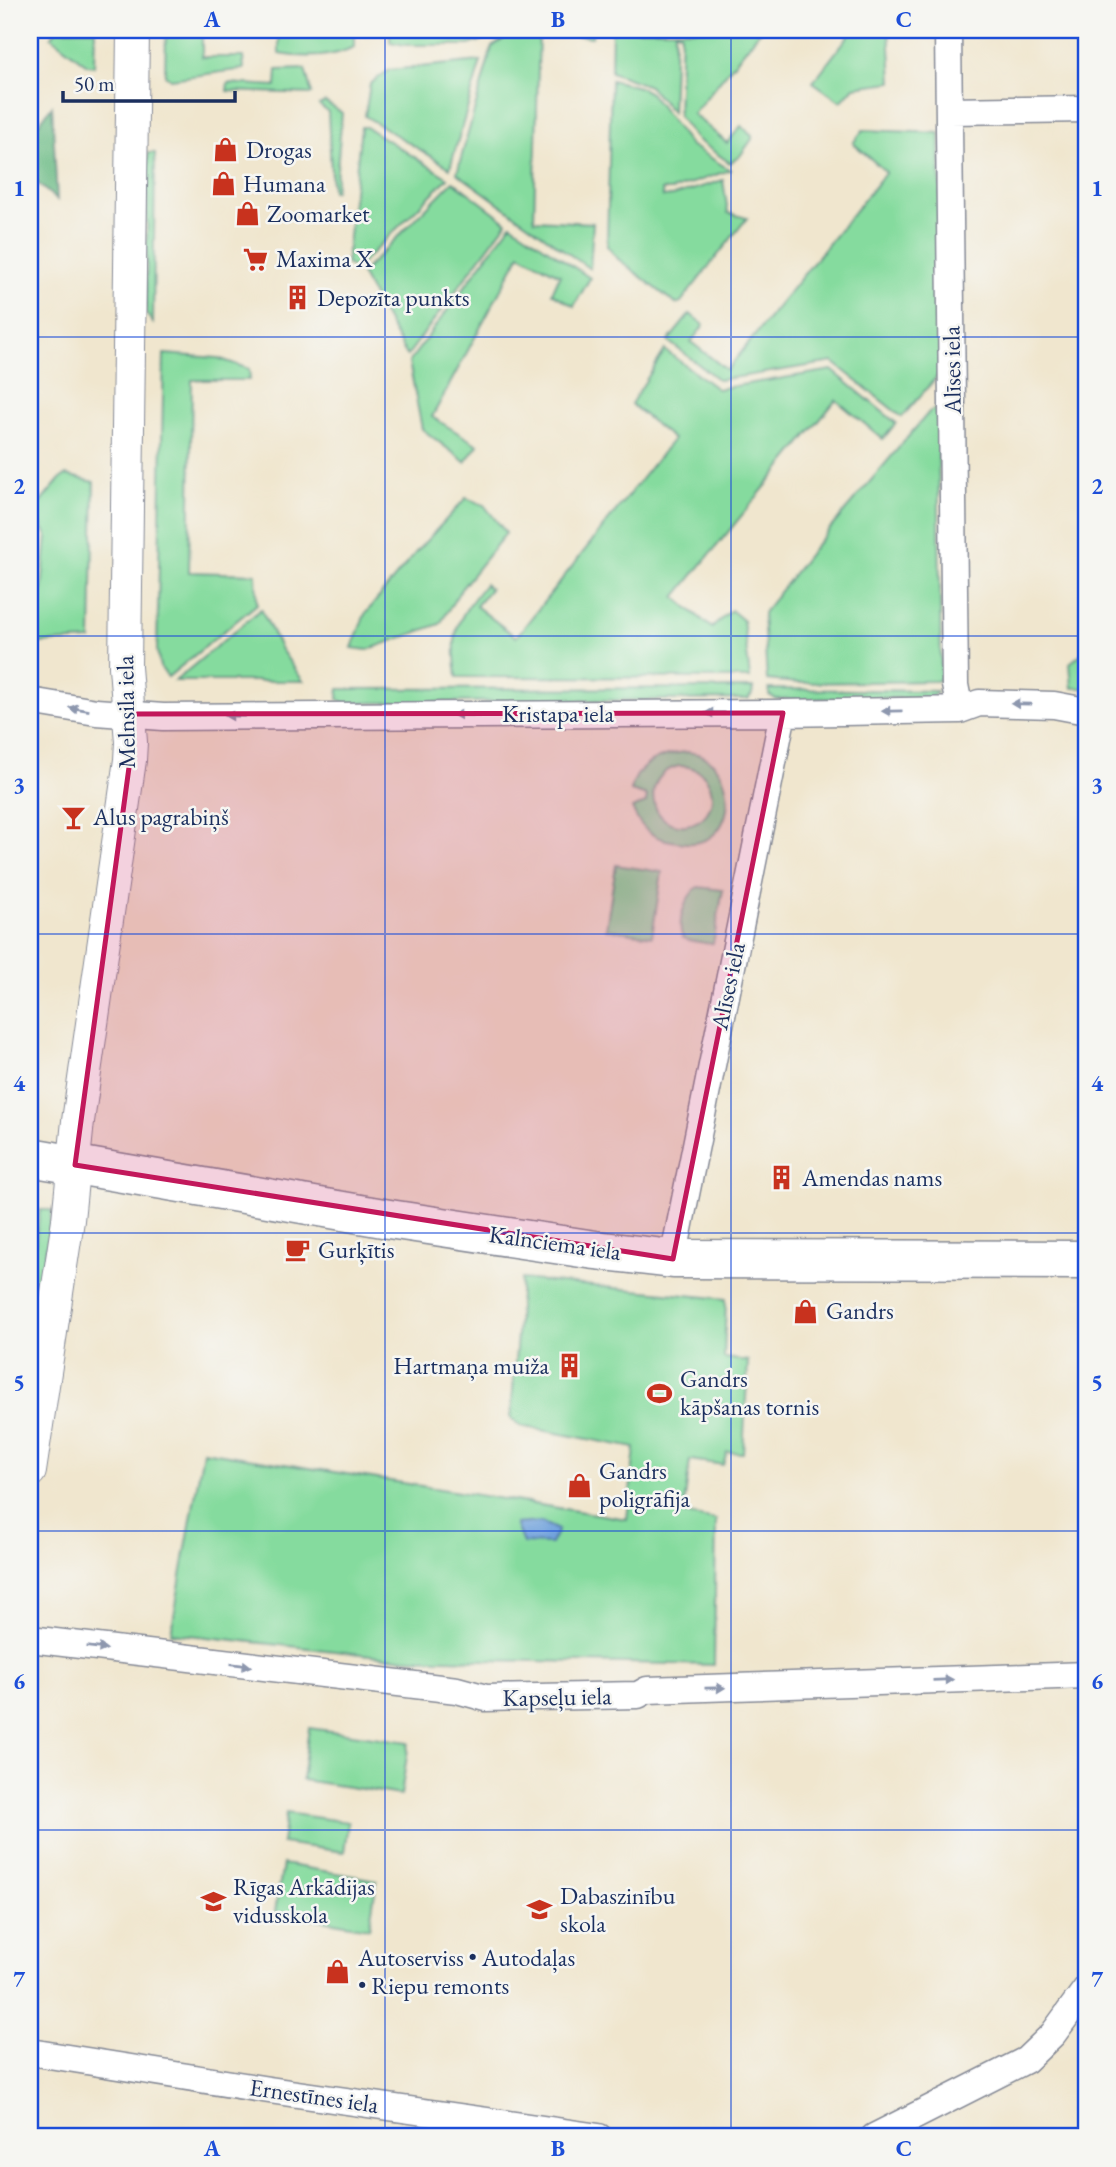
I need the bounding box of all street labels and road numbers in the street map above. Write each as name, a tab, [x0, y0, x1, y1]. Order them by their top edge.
street label: Alīses iela	[935, 325, 968, 416]
street label: Melnsila iela	[109, 655, 142, 769]
street label: Kristapa iela	[502, 698, 614, 729]
street label: Alīses iela	[703, 939, 752, 1033]
street label: Kalnciema iela	[487, 1218, 623, 1267]
street label: Kapseļu iela	[502, 1680, 612, 1713]
street label: Ernestīnes iela	[248, 2071, 381, 2120]

